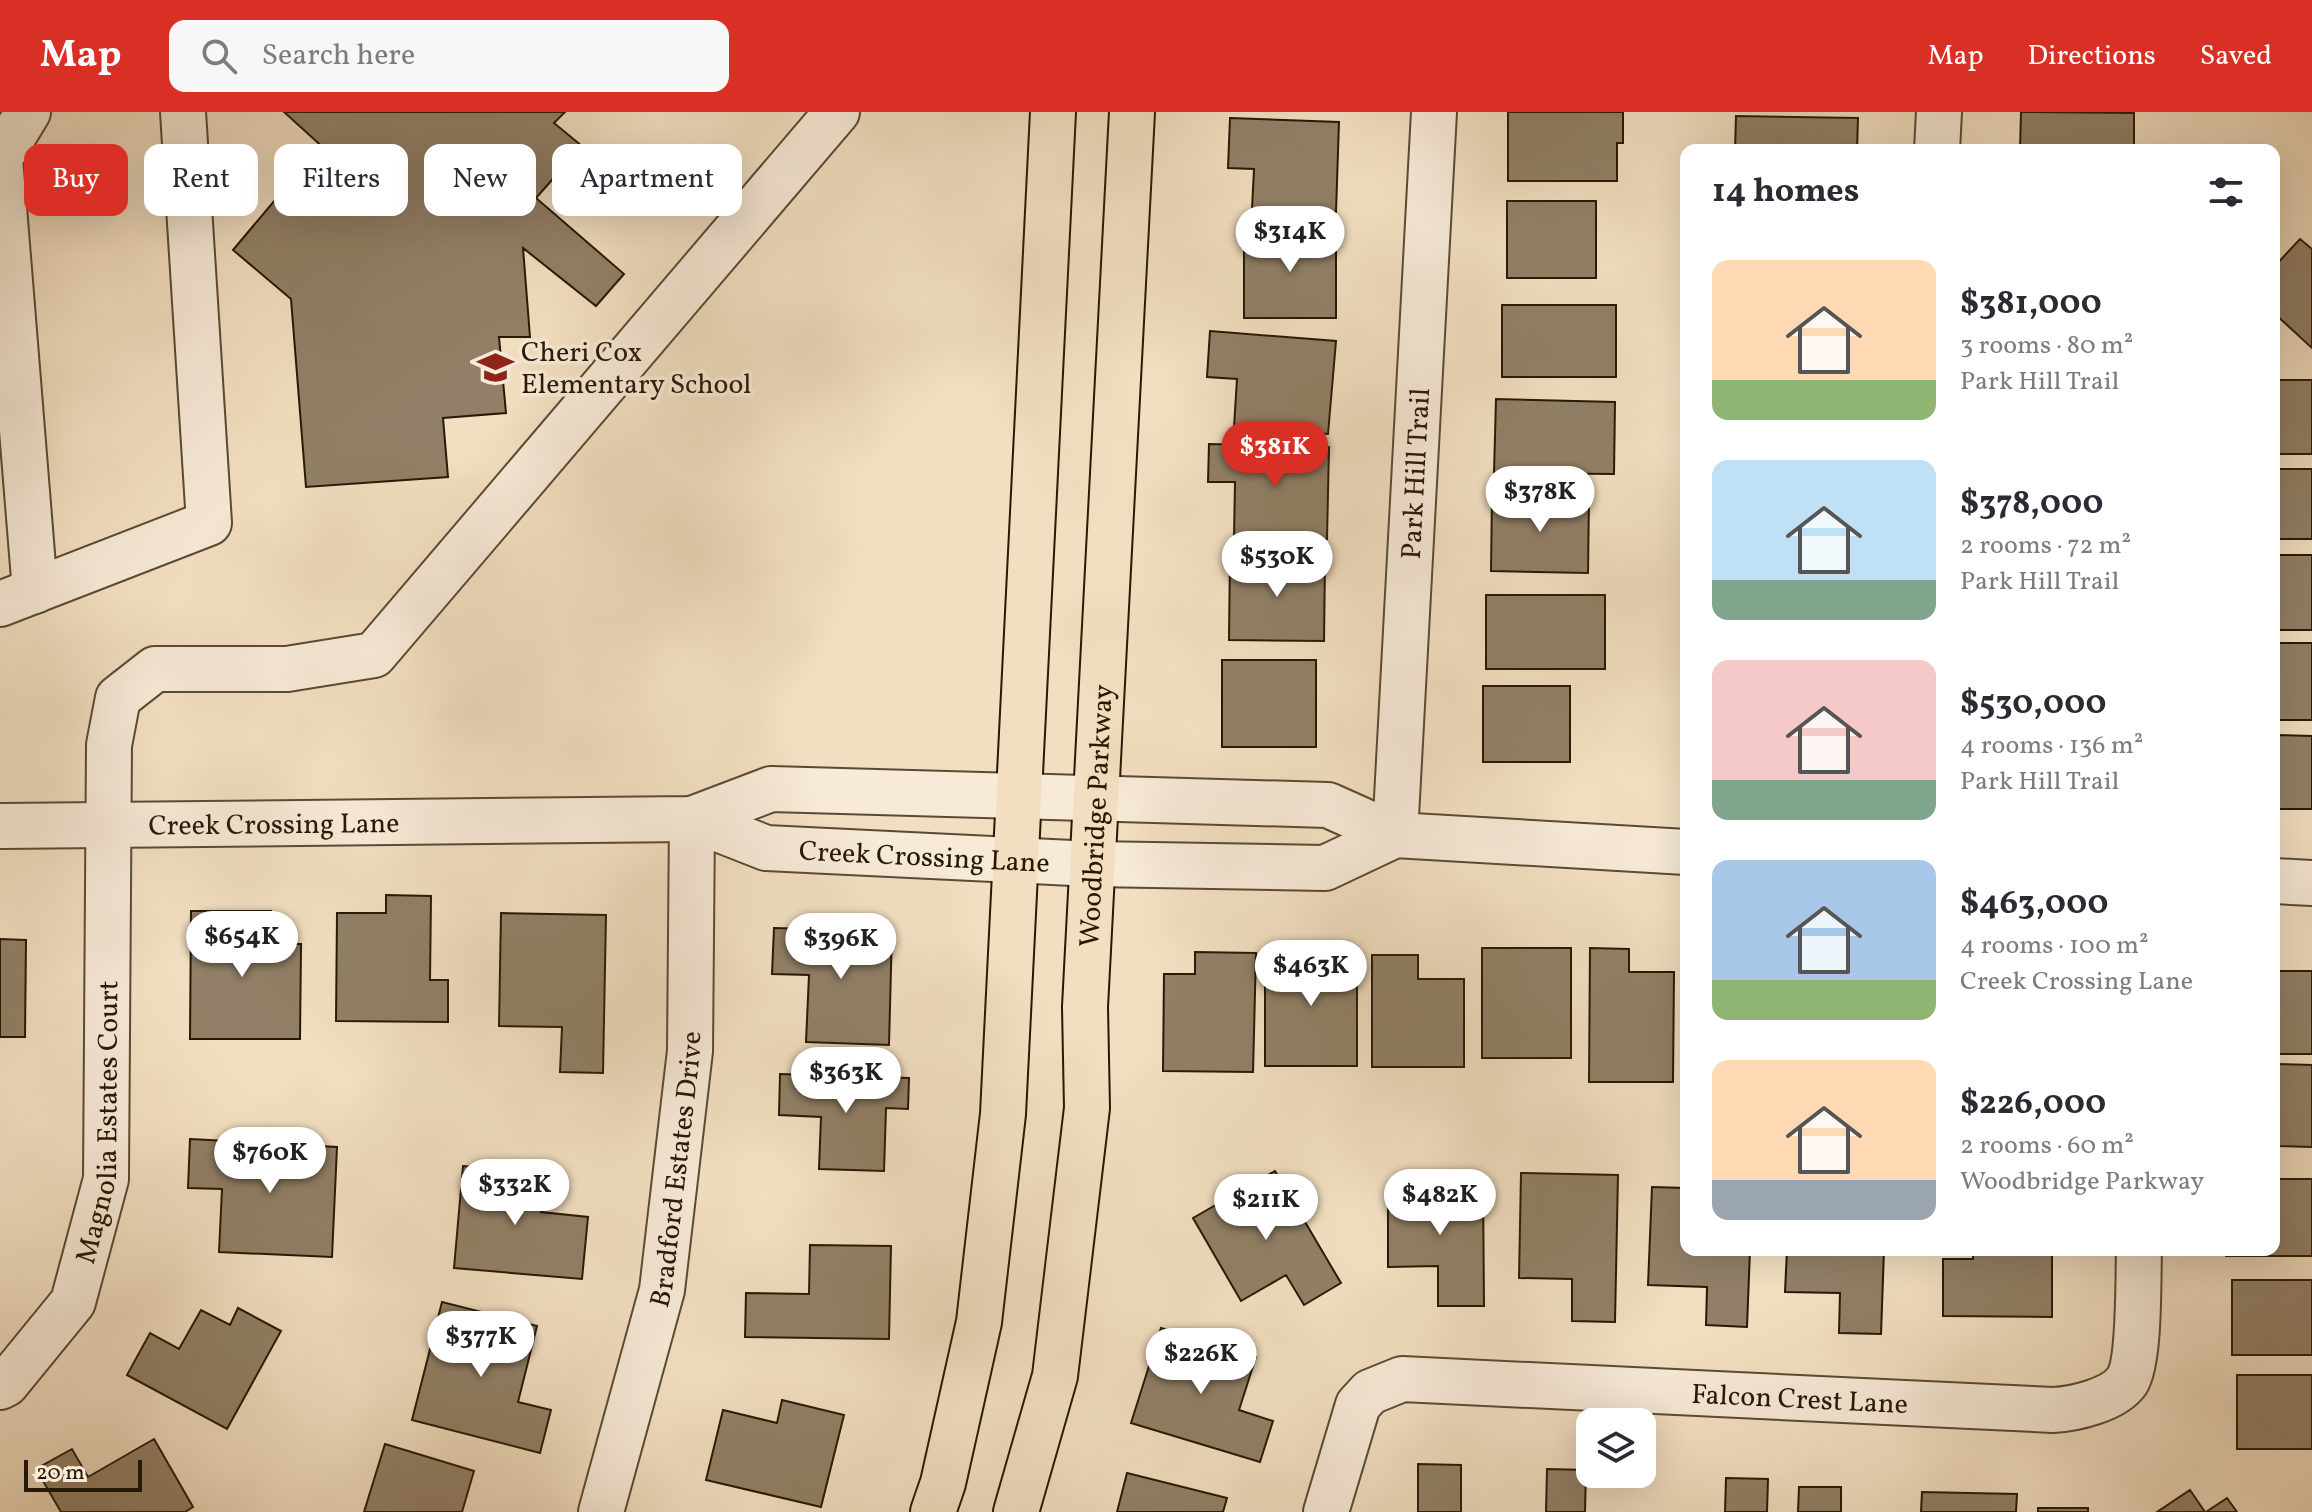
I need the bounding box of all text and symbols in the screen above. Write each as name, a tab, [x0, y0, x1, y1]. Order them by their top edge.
search box	[169, 20, 729, 92]
text: Map	[40, 30, 121, 83]
icon: search	[197, 34, 241, 78]
text: Search here	[261, 35, 415, 77]
text: Map	[1928, 37, 1984, 76]
text: Directions	[2028, 37, 2156, 76]
text: Saved	[2200, 37, 2272, 76]
chip: Buy	[24, 144, 128, 216]
chip: Rent	[144, 144, 258, 216]
chip: Filters	[274, 144, 408, 216]
chip: New	[424, 144, 536, 216]
chip: Apartment	[552, 144, 742, 216]
text: 14 homes	[1712, 169, 1859, 216]
icon: filters	[2204, 170, 2248, 214]
pin: $314K	[1234, 206, 1346, 274]
text: $314K	[1254, 214, 1326, 250]
text: $381,000	[1960, 281, 2102, 328]
icon: home	[1776, 292, 1872, 388]
text: 3 rooms · 80 m²	[1960, 328, 2133, 364]
place label: Cheri Cox Elementary School	[521, 334, 752, 405]
school or university icon: Cheri Cox Elementary School	[476, 348, 514, 386]
text: Park Hill Trail	[1960, 364, 2119, 400]
street label: Park Hill Trail	[1393, 387, 1441, 560]
pin: $381K	[1219, 421, 1331, 489]
text: $381K	[1239, 429, 1311, 465]
pin: $378K	[1484, 466, 1596, 534]
text: $378K	[1504, 474, 1576, 510]
text: $378,000	[1960, 481, 2103, 528]
icon: home	[1776, 492, 1872, 588]
text: 2 rooms · 72 m²	[1960, 528, 2131, 564]
pin: $530K	[1221, 531, 1333, 599]
text: $530K	[1240, 539, 1314, 575]
text: Park Hill Trail	[1960, 564, 2119, 600]
text: $530,000	[1960, 681, 2106, 728]
street label: Woodbridge Parkway	[1071, 683, 1124, 948]
icon: home	[1776, 692, 1872, 788]
text: 4 rooms · 136 m²	[1960, 728, 2143, 764]
text: Park Hill Trail	[1960, 764, 2119, 800]
street label: Creek Crossing Lane	[148, 805, 400, 846]
street label: Creek Crossing Lane	[798, 833, 1051, 884]
text: $463,000	[1960, 881, 2109, 928]
icon: home	[1776, 892, 1872, 988]
pin: $654K	[186, 911, 298, 979]
pin: $396K	[785, 913, 897, 981]
text: $654K	[204, 919, 280, 955]
text: $396K	[803, 921, 879, 957]
text: 4 rooms · 100 m²	[1960, 928, 2149, 964]
pin: $463K	[1255, 940, 1367, 1008]
text: $463K	[1273, 948, 1349, 984]
text: Creek Crossing Lane	[1960, 964, 2193, 1000]
street label: Magnolia Estates Court	[67, 980, 129, 1268]
street label: Bradford Estates Drive	[641, 1031, 713, 1312]
pin: $363K	[790, 1047, 902, 1115]
text: $363K	[809, 1055, 883, 1091]
text: $226,000	[1960, 1081, 2106, 1128]
icon: home	[1776, 1092, 1872, 1188]
pin: $760K	[214, 1127, 326, 1195]
text: 2 rooms · 60 m²	[1960, 1128, 2134, 1164]
text: $760K	[232, 1135, 308, 1171]
pin: $332K	[459, 1159, 571, 1227]
text: Woodbridge Parkway	[1960, 1164, 2204, 1200]
text: $332K	[478, 1167, 552, 1203]
pin: $482K	[1384, 1169, 1496, 1237]
pin: $211K	[1210, 1174, 1322, 1242]
text: $482K	[1402, 1177, 1478, 1213]
text: $211K	[1232, 1182, 1300, 1218]
pin: $377K	[425, 1311, 537, 1379]
text: $377K	[445, 1319, 517, 1355]
pin: $226K	[1145, 1328, 1257, 1396]
text: $226K	[1164, 1336, 1238, 1372]
street label: Falcon Crest Lane	[1690, 1376, 1909, 1425]
map controls	[1576, 1408, 1656, 1488]
button: layers	[1576, 1408, 1656, 1488]
scale bar	[24, 1456, 142, 1492]
text: 20 m	[36, 1458, 85, 1489]

